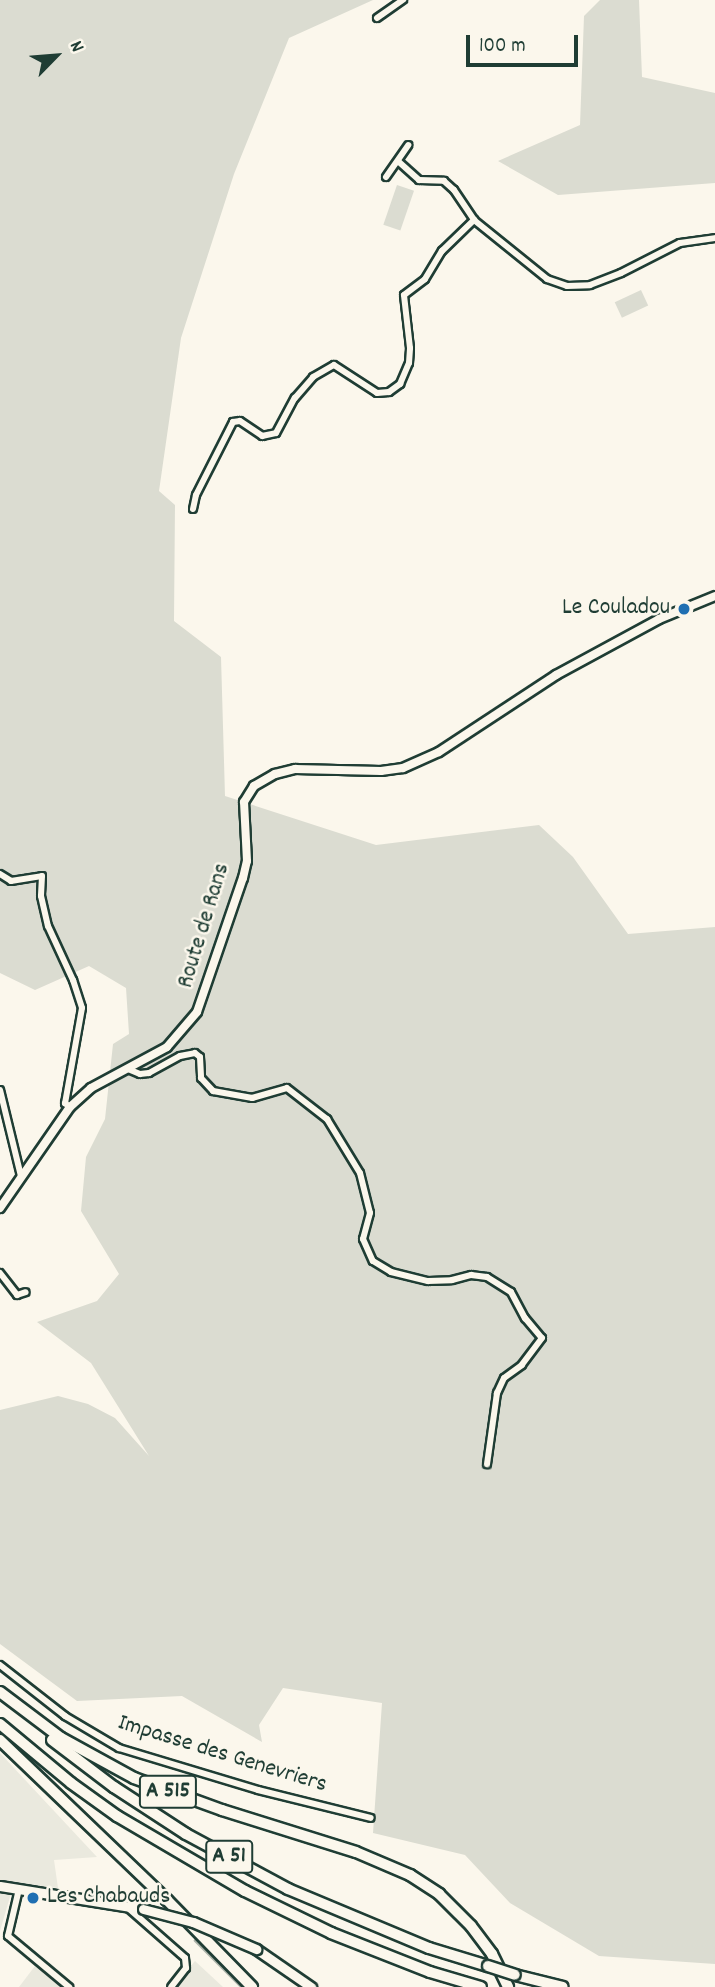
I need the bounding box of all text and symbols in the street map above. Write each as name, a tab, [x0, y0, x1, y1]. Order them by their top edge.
north arrow	[21, 21, 91, 91]
scale bar	[470, 21, 582, 65]
text: 100 m	[479, 32, 526, 62]
text: N	[61, 37, 90, 57]
place label: Le Couladou	[562, 595, 670, 623]
marker: Le Couladou	[676, 601, 692, 617]
street label: Route de Rans	[172, 860, 238, 992]
street label: Impasse des Genevriers	[114, 1709, 330, 1801]
road number: A 515	[138, 1772, 198, 1812]
road number: A 51	[204, 1838, 254, 1876]
place label: Les Chabauds	[47, 1884, 170, 1912]
marker: Les Chabauds	[25, 1890, 41, 1906]

